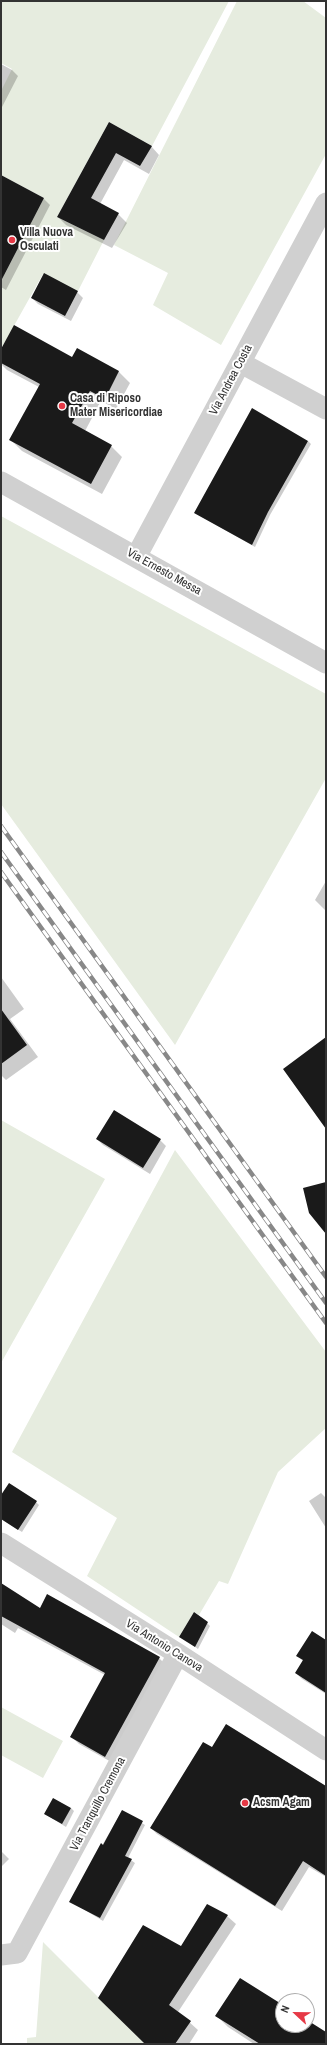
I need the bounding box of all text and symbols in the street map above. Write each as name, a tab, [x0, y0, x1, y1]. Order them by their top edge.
place label: Villa Nuova Osculati	[20, 226, 73, 254]
marker: Villa Nuova Osculati	[7, 235, 17, 245]
street label: Via Andrea Costa	[206, 342, 256, 418]
place label: Casa di Riposo Mater Misericordiae	[70, 392, 162, 420]
marker: Casa di Riposo Mater Misericordiae	[57, 401, 67, 411]
street label: Via Ernesto Messa	[124, 546, 204, 598]
street label: Via Antonio Canova	[123, 1617, 205, 1675]
street label: Via Tranquillo Cremona	[67, 1755, 129, 1853]
place label: Acsm Agam	[253, 1796, 310, 1810]
marker: Acsm Agam	[240, 1798, 250, 1808]
north arrow	[275, 1993, 315, 2033]
text: N	[277, 2003, 293, 2015]

